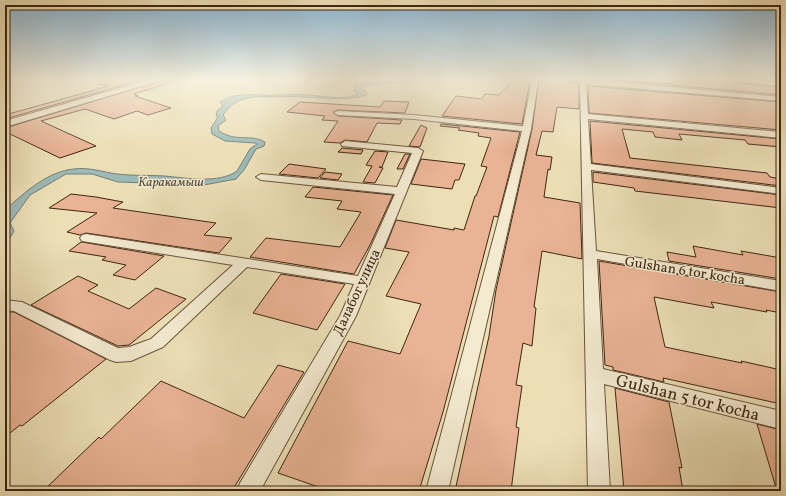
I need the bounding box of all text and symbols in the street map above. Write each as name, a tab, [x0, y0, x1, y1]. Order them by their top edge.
water label: Каракамыш	[138, 174, 204, 192]
street label: Далабог улица	[329, 246, 386, 339]
street label: Gulshan 6 tor kocha	[623, 253, 746, 290]
street label: Gulshan 5 tor kocha	[613, 369, 762, 427]

